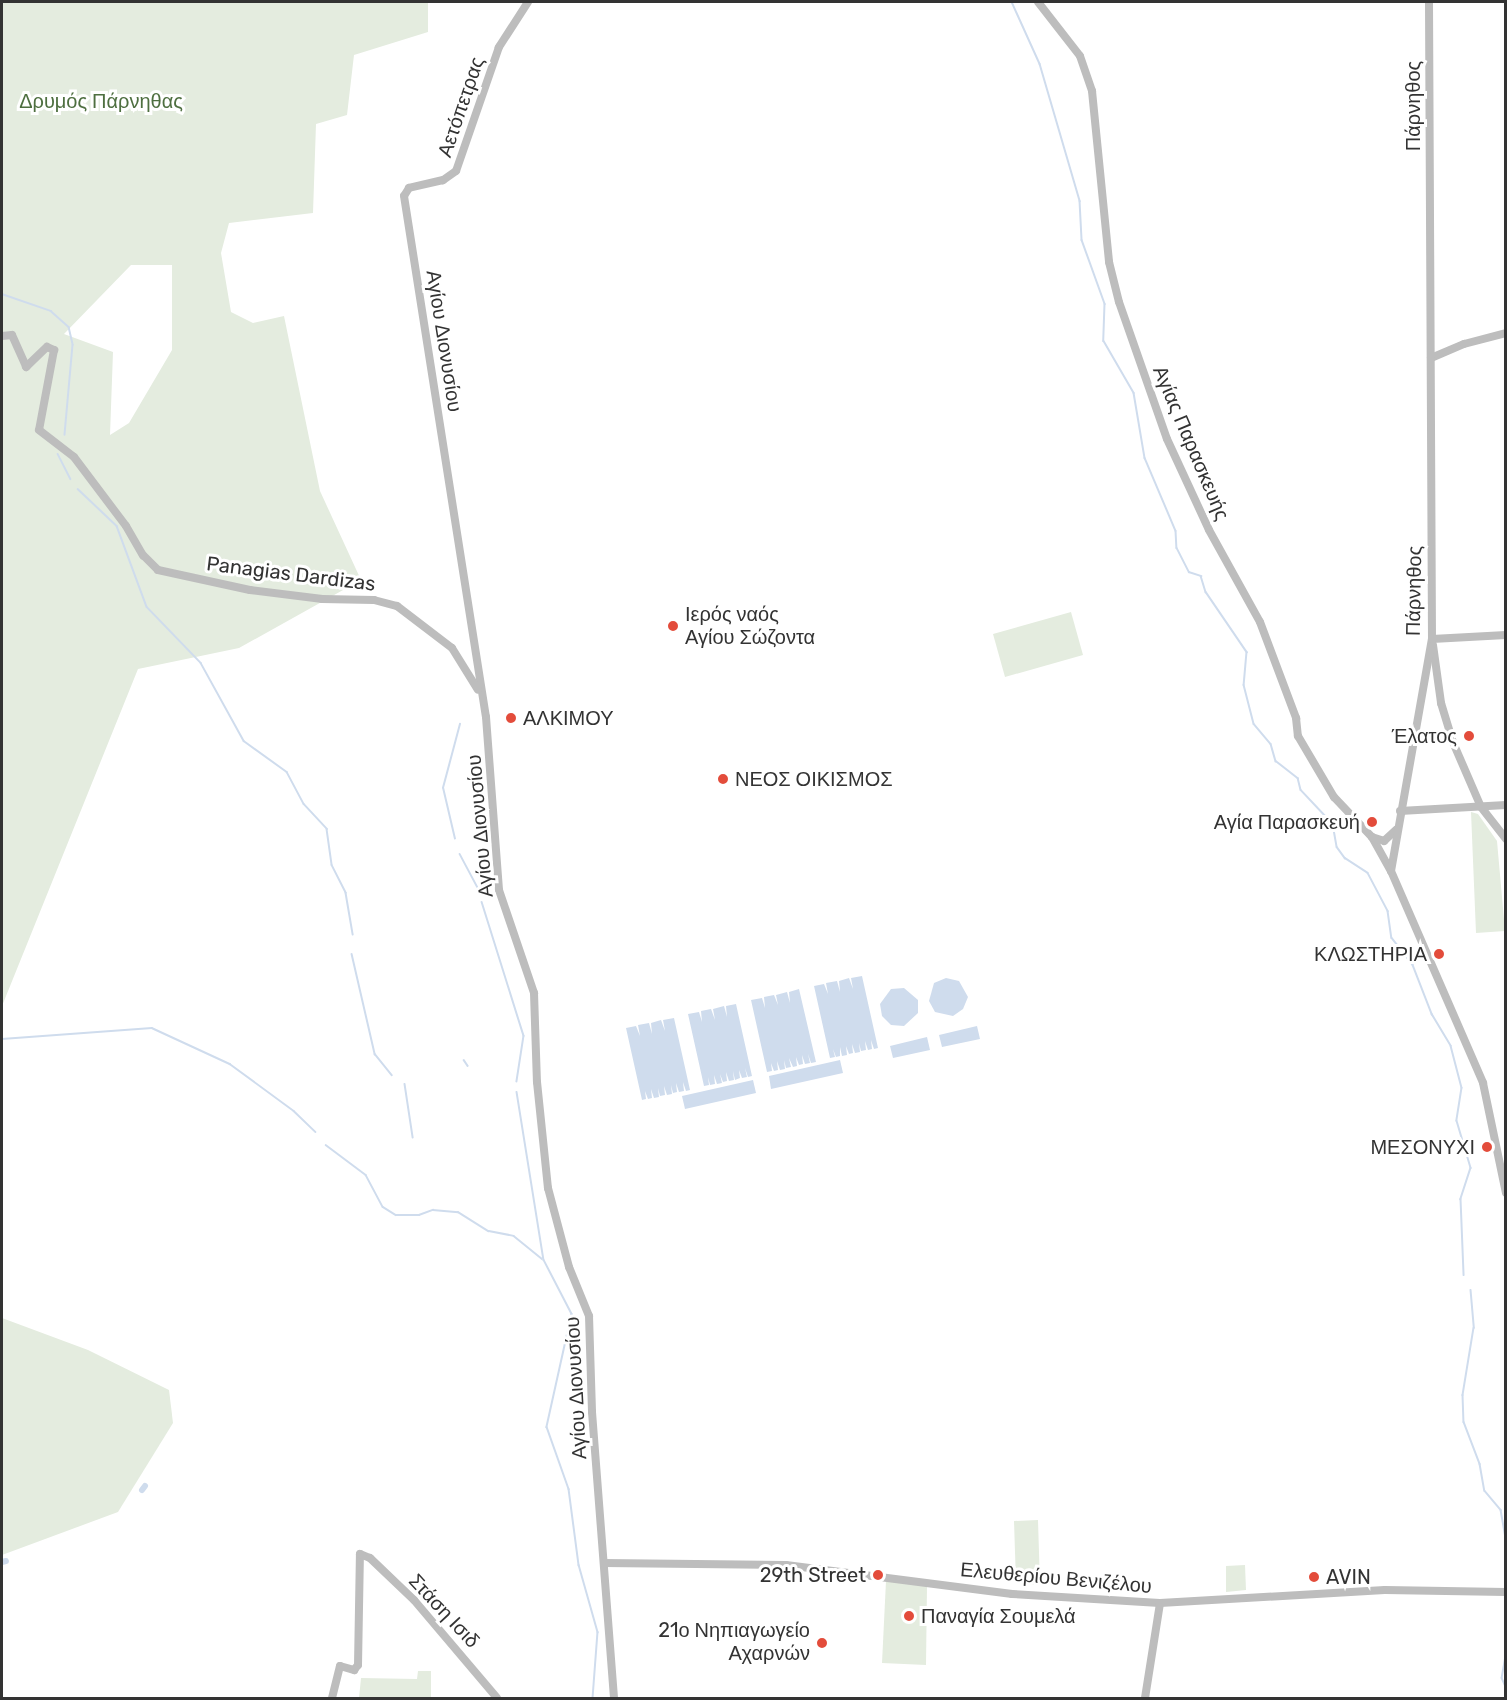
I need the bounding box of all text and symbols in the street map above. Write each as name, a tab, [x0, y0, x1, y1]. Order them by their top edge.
street label: Αετόπετρας	[433, 54, 489, 160]
street label: Πάρνηθος	[1401, 61, 1425, 151]
park label: Δρυμός Πάρνηθας	[19, 89, 183, 113]
street label: Αγίου Διονυσίου	[421, 268, 467, 414]
street label: Αγίας Παρασκευής	[1148, 362, 1234, 524]
street label: Πάρνηθος	[1401, 546, 1427, 636]
street label: Panagias Dardizas	[205, 552, 377, 596]
place label: Ιερός ναός Αγίου Σώζοντα	[685, 602, 815, 649]
marker: Ιερός ναός Αγίου Σώζοντα	[666, 619, 680, 633]
place label: ΑΛΚΙΜΟΥ	[523, 706, 614, 730]
marker: ΑΛΚΙΜΟΥ	[504, 711, 518, 725]
place label: Έλατος	[1392, 724, 1457, 748]
marker: Έλατος	[1462, 729, 1476, 743]
street label: Αγίου Διονυσίου	[462, 754, 498, 898]
place label: ΝΕΟΣ ΟΙΚΙΣΜΟΣ	[735, 767, 893, 791]
marker: ΝΕΟΣ ΟΙΚΙΣΜΟΣ	[716, 772, 730, 786]
place label: Αγία Παρασκευή	[1214, 810, 1360, 834]
marker: Αγία Παρασκευή	[1365, 815, 1379, 829]
place label: ΚΛΩΣΤΗΡΙΑ	[1314, 942, 1427, 966]
marker: ΚΛΩΣΤΗΡΙΑ	[1432, 947, 1446, 961]
place label: ΜΕΣΟΝΥΧΙ	[1370, 1135, 1475, 1159]
marker: ΜΕΣΟΝΥΧΙ	[1480, 1140, 1494, 1154]
street label: Αγίου Διονυσίου	[560, 1316, 592, 1460]
street label: Ελευθερίου Βενιζέλου	[959, 1558, 1153, 1598]
place label: 29th Street	[760, 1563, 866, 1587]
place label: AVIN	[1326, 1565, 1371, 1589]
marker: 29th Street	[871, 1568, 885, 1582]
street label: Στάση Ισιδ	[404, 1569, 484, 1653]
marker: AVIN	[1307, 1570, 1321, 1584]
place label: Παναγία Σουμελά	[921, 1604, 1076, 1628]
marker: Παναγία Σουμελά	[902, 1609, 916, 1623]
place label: 21ο Νηπιαγωγείο Αχαρνών	[658, 1619, 810, 1666]
marker: 21ο Νηπιαγωγείο Αχαρνών	[815, 1636, 829, 1650]

